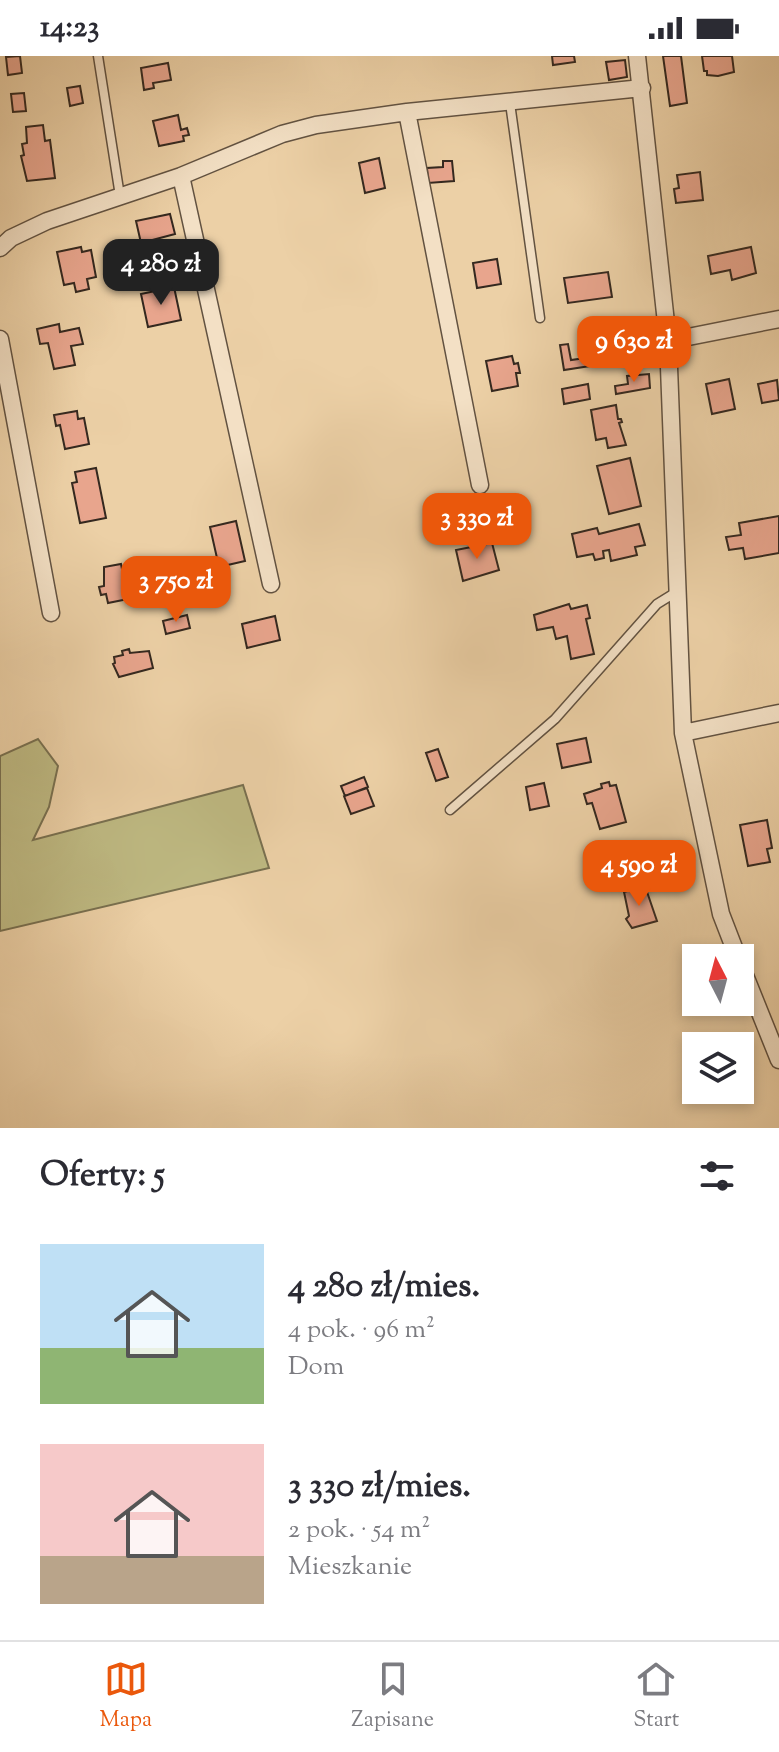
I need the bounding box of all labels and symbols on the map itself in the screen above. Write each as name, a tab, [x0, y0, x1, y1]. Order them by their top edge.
pin: 4 280 zł	[78, 239, 244, 307]
pin: 9 630 zł	[551, 316, 717, 384]
pin: 3 330 zł	[394, 493, 560, 561]
pin: 3 750 zł	[93, 556, 259, 624]
pin: 4 590 zł	[556, 840, 722, 908]
north arrow	[682, 944, 754, 1016]

